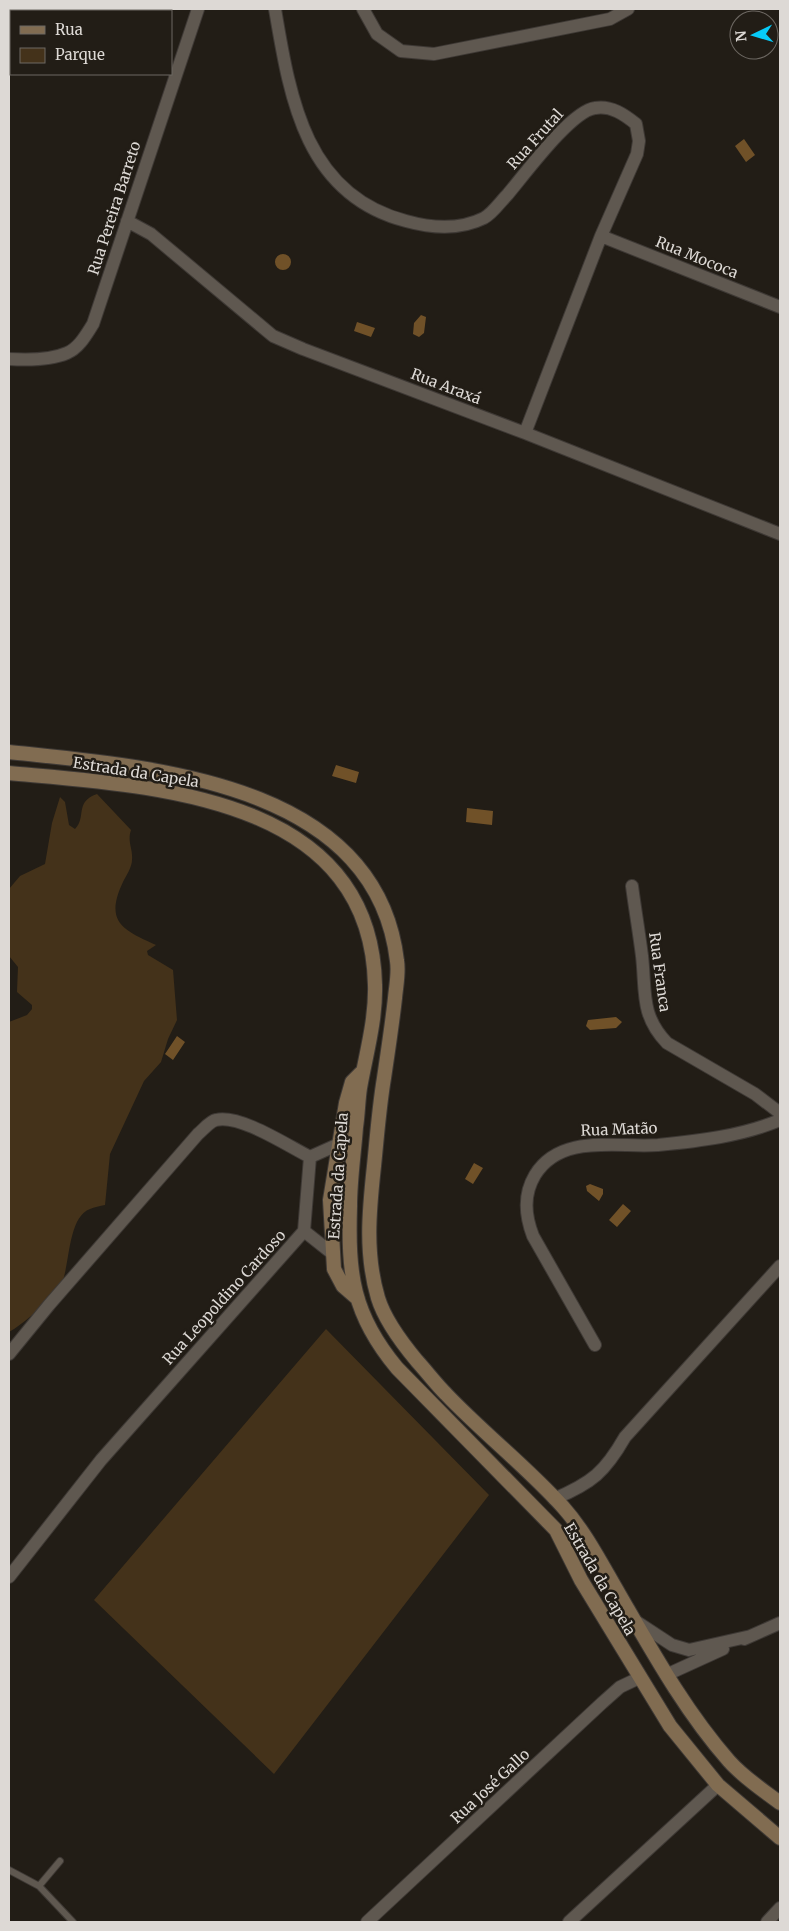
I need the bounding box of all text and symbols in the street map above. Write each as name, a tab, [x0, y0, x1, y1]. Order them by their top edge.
legend	[10, 10, 172, 75]
north arrow	[729, 10, 779, 60]
text: Rua	[55, 20, 83, 39]
text: N	[732, 30, 750, 42]
text: Parque	[55, 45, 105, 64]
street label: Rua Frutal	[503, 105, 567, 173]
street label: Rua Pereira Barreto	[83, 138, 145, 277]
street label: Rua Mococa	[653, 232, 741, 282]
street label: Rua Araxá	[408, 364, 484, 408]
street label: Estrada da Capela	[72, 753, 200, 791]
street label: Rua Franca	[645, 931, 675, 1013]
street label: Estrada da Capela	[324, 1112, 352, 1240]
street label: Rua Matão	[580, 1118, 658, 1140]
street label: Rua Leopoldino Cardoso	[158, 1226, 290, 1368]
street label: Estrada da Capela	[560, 1519, 640, 1639]
street label: Rua José Gallo	[447, 1744, 534, 1827]

